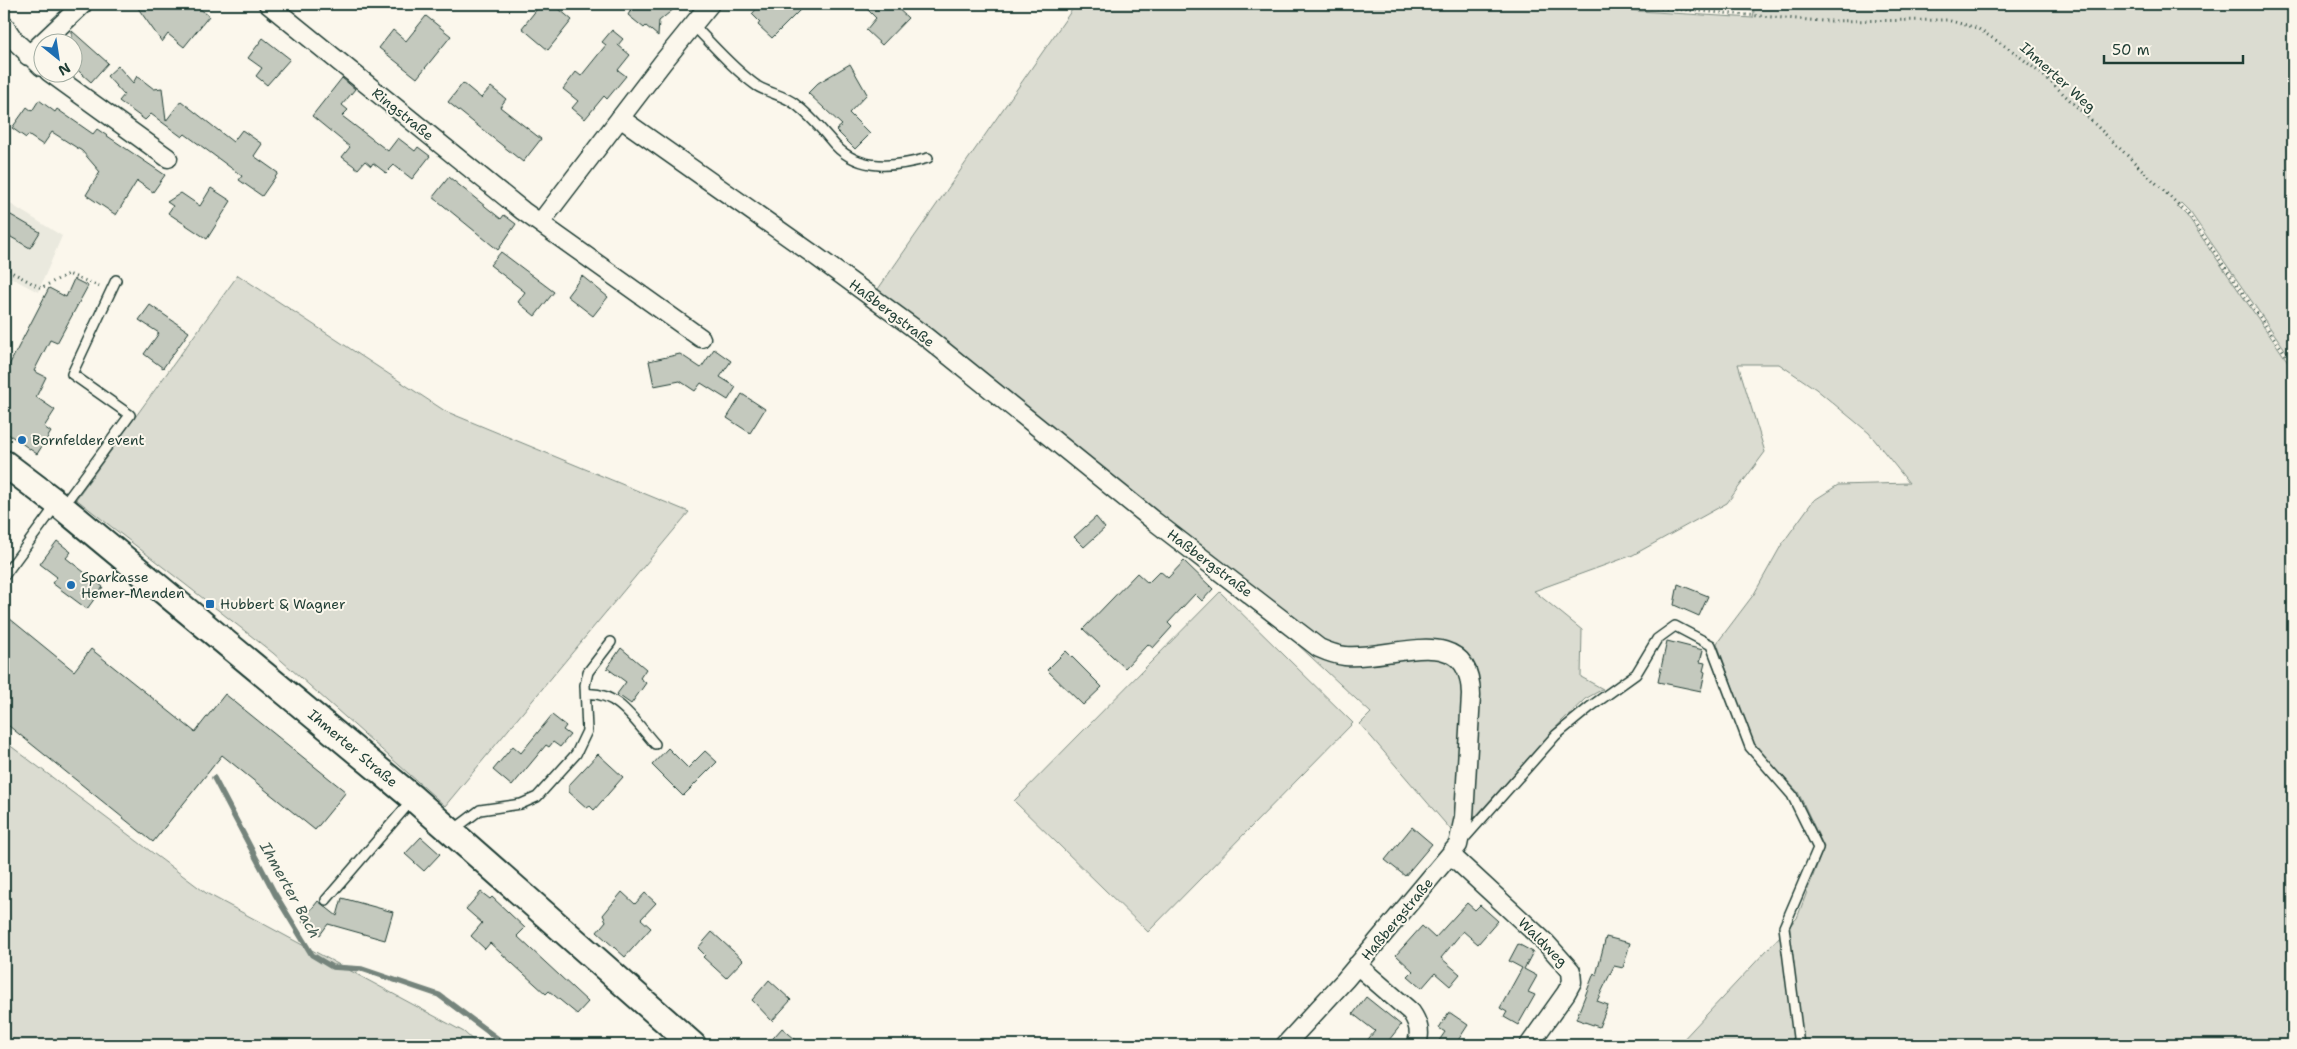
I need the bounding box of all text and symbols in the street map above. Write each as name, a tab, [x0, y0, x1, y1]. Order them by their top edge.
north arrow	[32, 32, 82, 82]
scale bar	[2104, 32, 2243, 64]
street label: Ihmerter Weg	[2016, 38, 2100, 116]
text: 50 m	[2112, 40, 2150, 60]
text: N	[55, 59, 74, 80]
street label: Ringstraße	[368, 84, 438, 144]
street label: Haßbergstraße	[846, 275, 938, 351]
place label: Bornfelder event	[32, 431, 145, 449]
marker: Bornfelder event	[16, 434, 28, 446]
street label: Haßbergstraße	[1164, 525, 1256, 601]
place label: Sparkasse Hemer-Menden	[81, 568, 185, 602]
marker: Sparkasse Hemer-Menden	[65, 579, 77, 591]
place label: Hubbert & Wagner	[220, 595, 346, 613]
marker: Hubbert & Wagner	[204, 598, 216, 610]
street label: Ihmerter Straße	[304, 705, 402, 791]
water label: Ihmerter Bach	[255, 837, 325, 942]
street label: Haßbergstraße	[1357, 874, 1437, 964]
street label: Waldweg	[1514, 913, 1572, 971]

